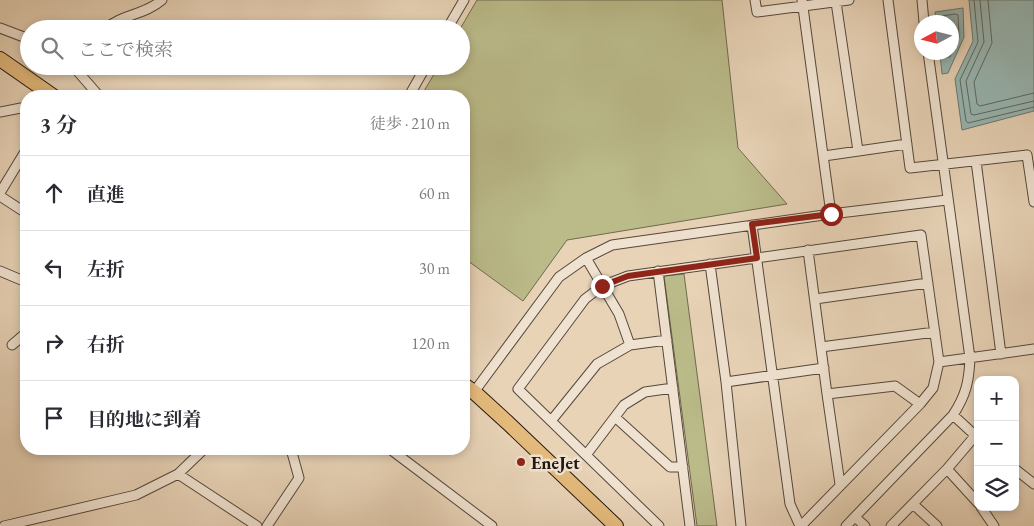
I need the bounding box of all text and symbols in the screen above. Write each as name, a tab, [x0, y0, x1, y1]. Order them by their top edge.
north arrow	[914, 15, 959, 60]
search box	[20, 20, 470, 75]
icon: search	[38, 34, 66, 62]
text: ここで検索	[78, 37, 173, 62]
text: 3 分	[40, 111, 77, 138]
text: 徒歩 · 210 m	[370, 113, 450, 134]
icon: ahead	[40, 179, 68, 207]
text: 直進	[87, 182, 125, 207]
text: 60 m	[419, 183, 450, 204]
route start	[820, 203, 843, 226]
icon: left	[40, 254, 68, 282]
text: 左折	[87, 257, 125, 282]
text: 30 m	[419, 258, 450, 279]
route end	[591, 275, 614, 298]
icon: right	[40, 329, 68, 357]
text: 右折	[87, 332, 125, 357]
text: 120 m	[411, 333, 450, 354]
map controls	[974, 376, 1019, 511]
button: +	[974, 376, 1019, 421]
icon: arrive	[40, 404, 68, 432]
text: 目的地に到着	[87, 407, 201, 432]
button: −	[974, 421, 1019, 466]
place label: EneJet	[531, 451, 580, 474]
marker: EneJet	[515, 456, 527, 468]
button: layers	[974, 466, 1019, 511]

